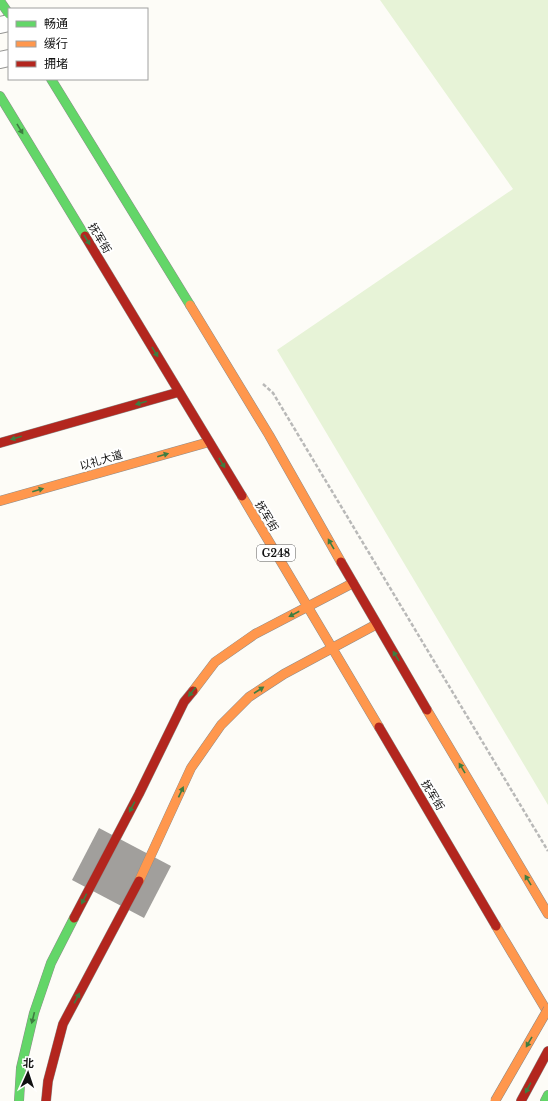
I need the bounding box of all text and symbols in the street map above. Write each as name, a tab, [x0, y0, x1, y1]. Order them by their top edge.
legend	[8, 8, 148, 80]
text: 畅通	[44, 16, 68, 31]
text: 缓行	[44, 36, 68, 51]
text: 拥堵	[44, 56, 68, 71]
one-way arrow	[17, 123, 24, 135]
street label: 抚军街	[86, 220, 114, 256]
one-way arrow	[84, 234, 91, 246]
one-way arrow	[151, 346, 158, 358]
one-way arrow	[135, 400, 148, 406]
one-way arrow	[10, 435, 22, 441]
street label: 以礼大道	[78, 447, 124, 473]
one-way arrow	[157, 452, 169, 458]
one-way arrow	[218, 457, 225, 469]
one-way arrow	[32, 487, 44, 493]
street label: 抚军街	[253, 498, 281, 534]
one-way arrow	[328, 538, 334, 550]
road number: G248	[257, 545, 295, 561]
one-way arrow	[288, 610, 300, 617]
one-way arrow	[392, 651, 400, 661]
one-way arrow	[188, 686, 196, 697]
one-way arrow	[254, 686, 264, 694]
one-way arrow	[459, 762, 466, 774]
street label: 抚军街	[419, 777, 447, 813]
one-way arrow	[178, 785, 184, 797]
one-way arrow	[129, 801, 135, 812]
one-way arrow	[525, 874, 532, 886]
one-way arrow	[81, 893, 87, 905]
one-way arrow	[74, 992, 81, 1003]
one-way arrow	[29, 1012, 35, 1024]
one-way arrow	[525, 1037, 532, 1048]
north arrow	[8, 1053, 48, 1093]
text: 北	[23, 1056, 34, 1070]
one-way arrow	[524, 1082, 531, 1094]

